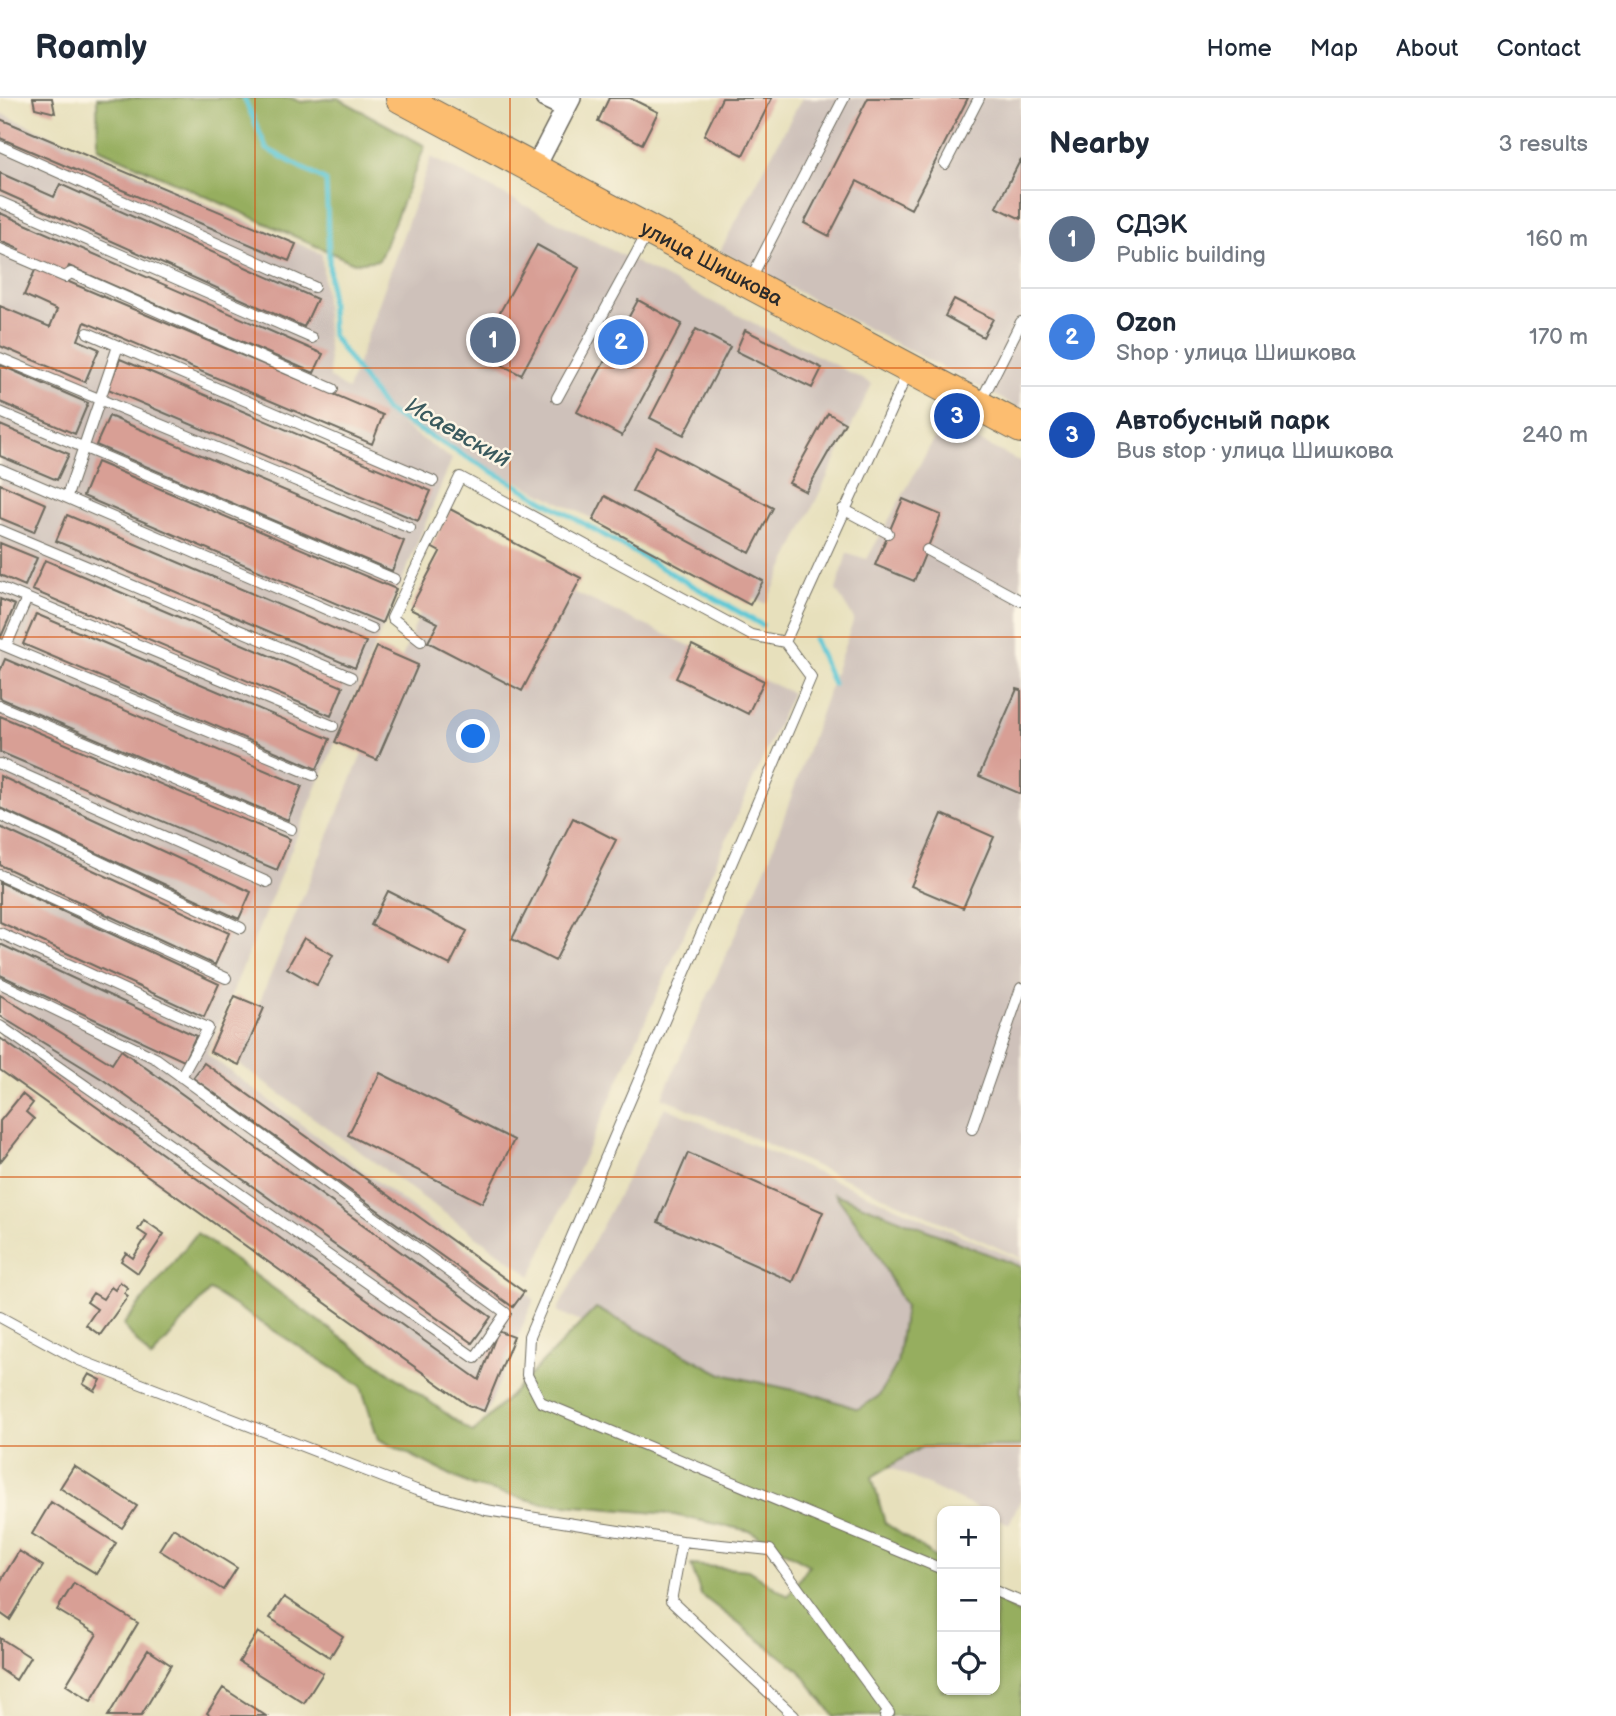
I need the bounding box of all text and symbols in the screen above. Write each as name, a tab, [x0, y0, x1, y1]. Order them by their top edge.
text: Roamly	[35, 28, 147, 68]
text: Home	[1207, 34, 1272, 63]
text: Map	[1310, 34, 1358, 63]
text: About	[1396, 34, 1458, 63]
text: Contact	[1496, 34, 1581, 63]
text: Nearby	[1049, 126, 1149, 162]
text: 3 results	[1499, 130, 1588, 158]
text: СДЭК	[1116, 210, 1187, 241]
street label: улица Шишкова	[636, 216, 787, 312]
text: 1	[1067, 225, 1077, 253]
text: 160 m	[1526, 225, 1588, 253]
text: Public building	[1116, 241, 1266, 269]
text: Ozon	[1116, 308, 1177, 339]
pin: 1	[470, 314, 516, 366]
pin: 2	[598, 316, 644, 368]
text: 2	[1065, 323, 1079, 351]
text: 170 m	[1529, 323, 1588, 351]
text: Shop · улица Шишкова	[1116, 339, 1356, 367]
pin: 3	[934, 390, 980, 442]
water label: Исаевский	[400, 392, 515, 474]
text: Автобусный парк	[1116, 406, 1330, 437]
text: 3	[1065, 421, 1079, 449]
text: 240 m	[1522, 421, 1588, 449]
text: Bus stop · улица Шишкова	[1116, 437, 1393, 465]
your location	[456, 719, 490, 753]
map controls	[937, 1506, 1000, 1695]
button: +	[937, 1506, 1000, 1569]
button: −	[937, 1569, 1000, 1632]
button: locate	[937, 1632, 1000, 1695]

